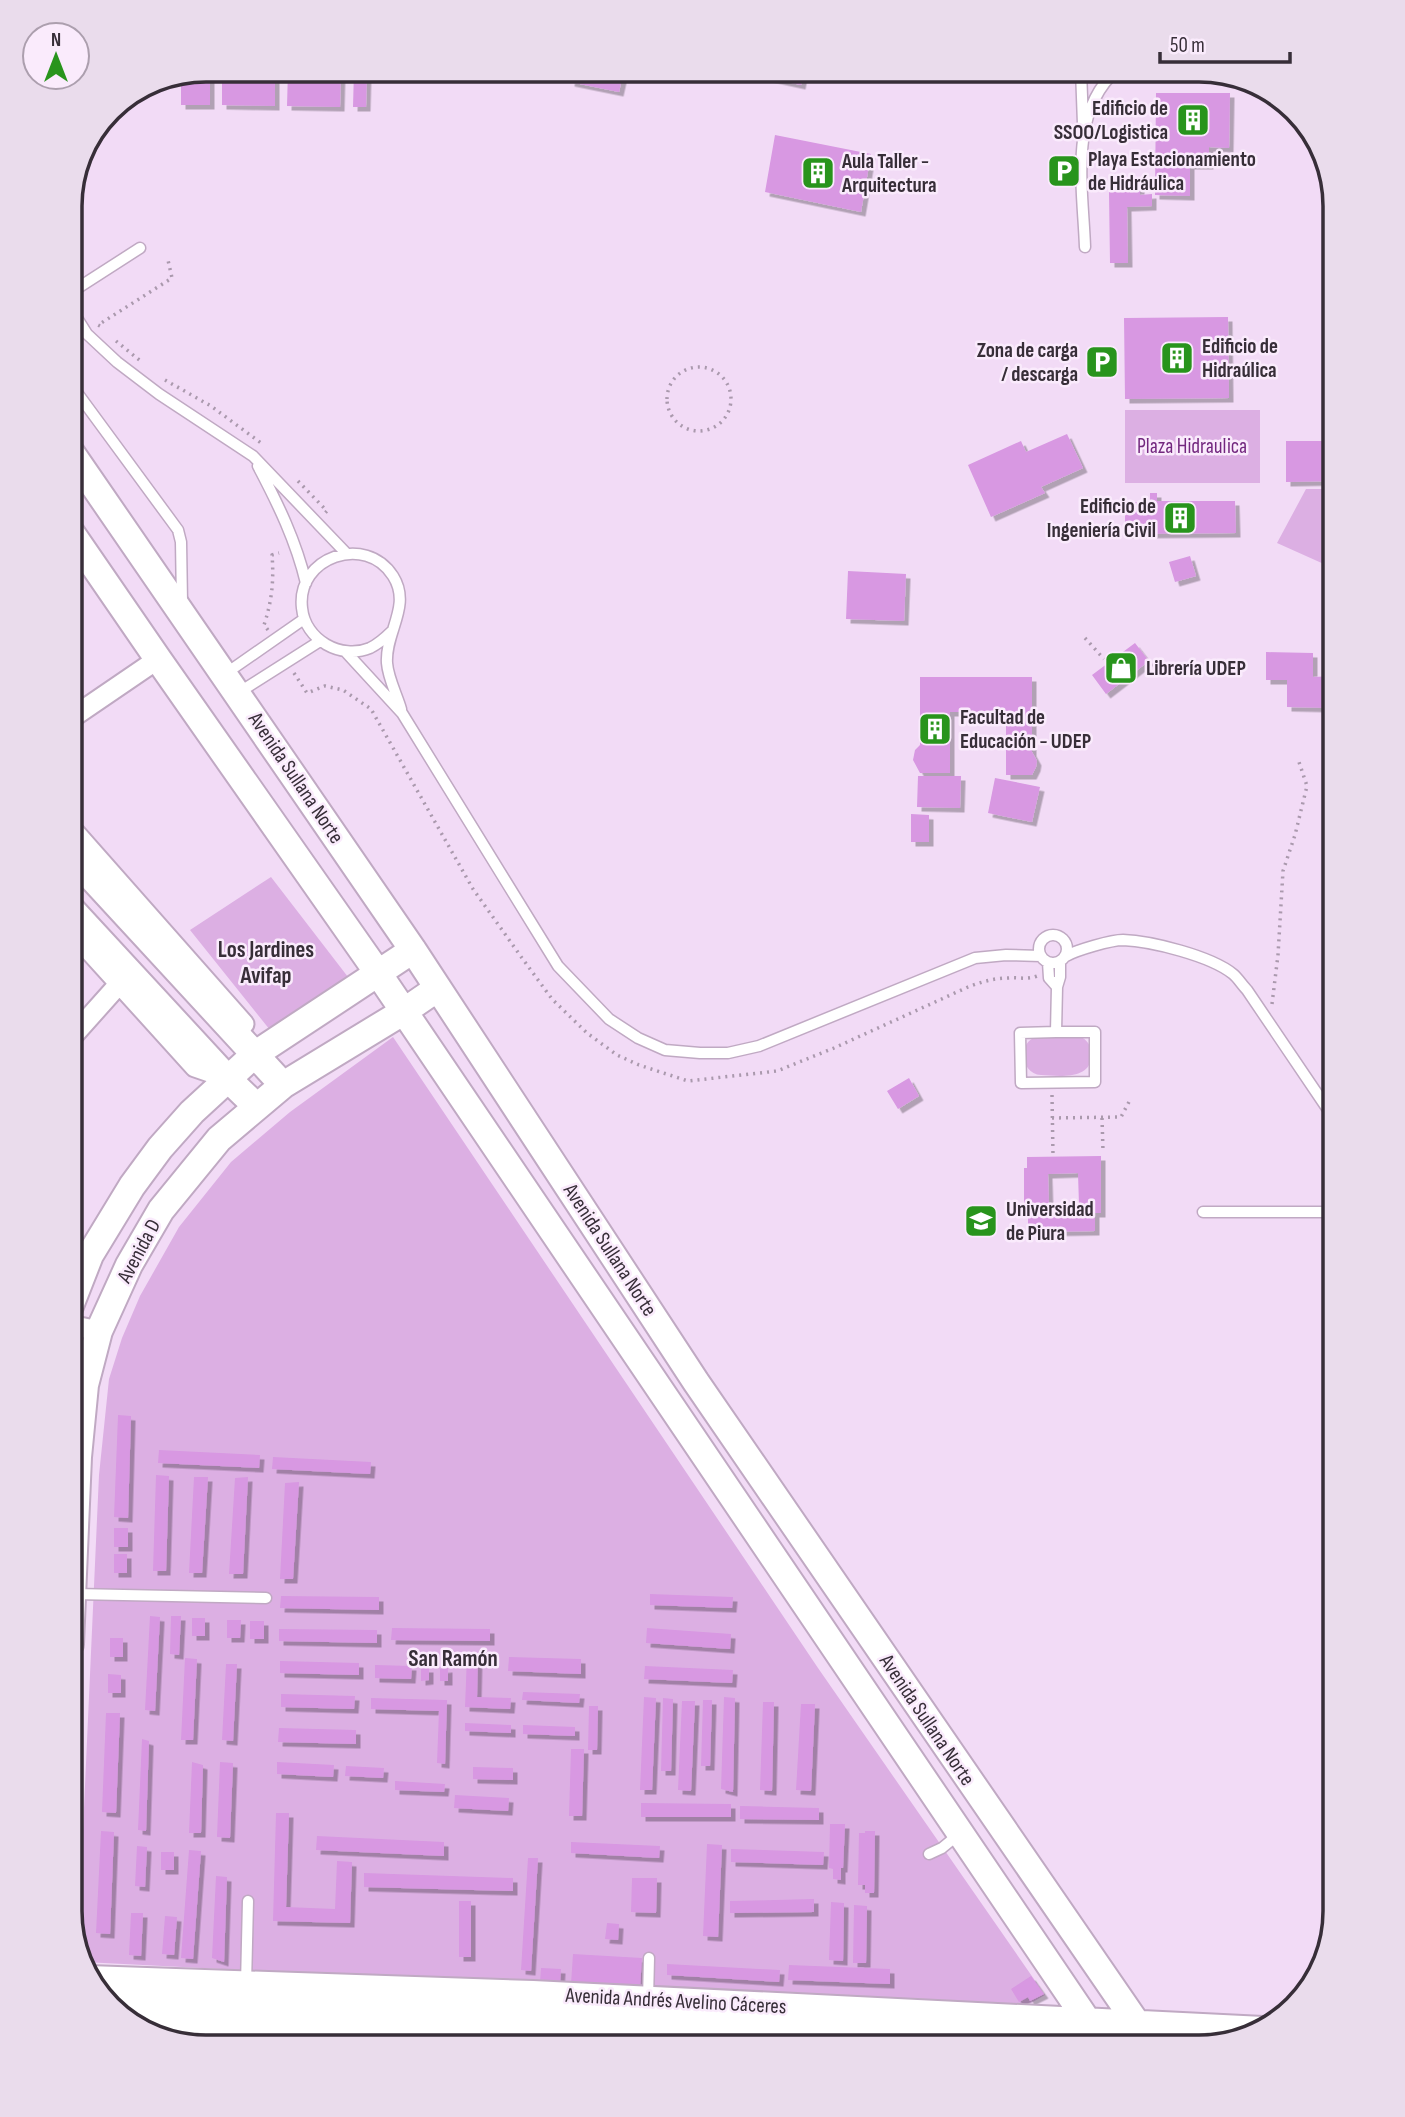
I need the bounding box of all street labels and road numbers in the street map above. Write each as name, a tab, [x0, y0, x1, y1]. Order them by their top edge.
street label: Avenida Sullana Norte	[242, 707, 349, 848]
street label: Avenida Sullana Norte	[557, 1178, 662, 1321]
street label: Avenida D	[111, 1215, 166, 1288]
street label: Avenida Sullana Norte	[873, 1649, 980, 1790]
street label: Avenida Andrés Avelino Cáceres	[564, 1983, 787, 2019]

